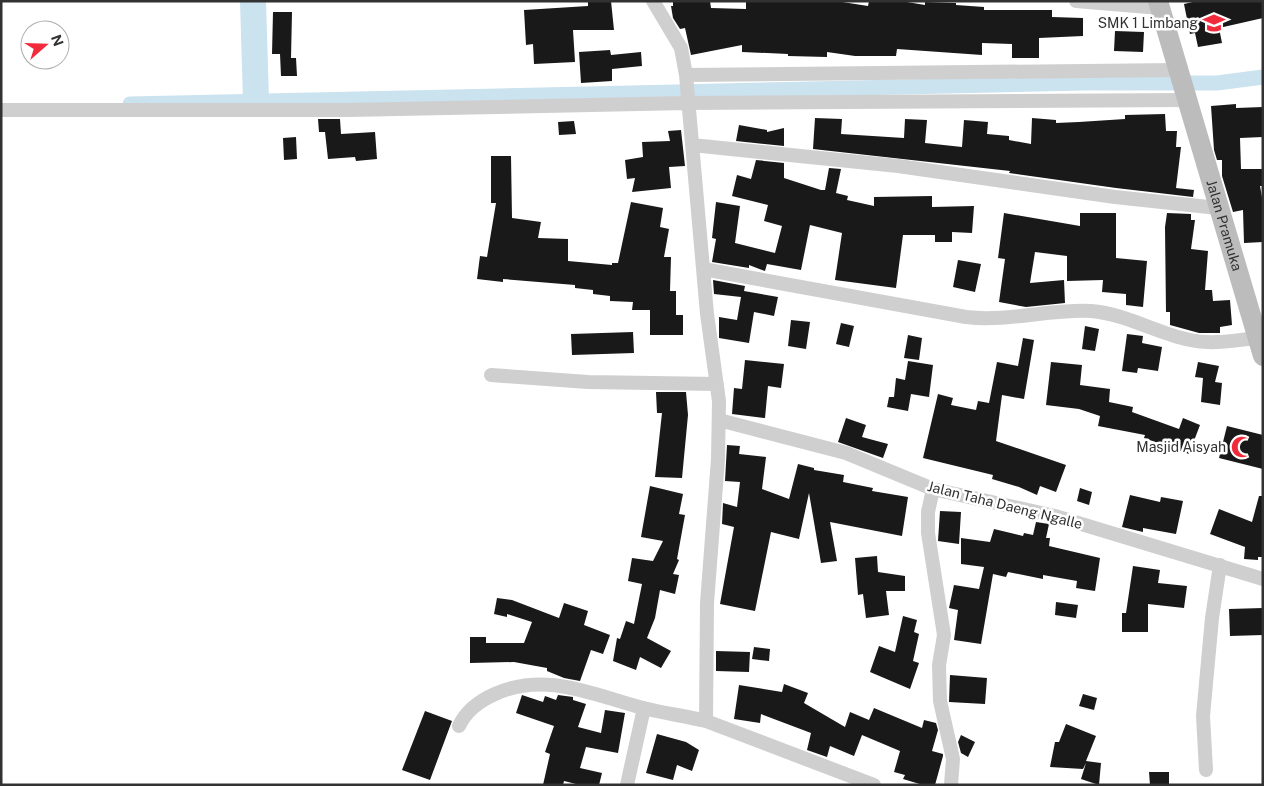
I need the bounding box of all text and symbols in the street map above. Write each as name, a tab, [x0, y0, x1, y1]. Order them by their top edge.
school or university icon: SMK 1 Limbang	[1201, 10, 1227, 36]
place label: SMK 1 Limbang	[1098, 15, 1198, 31]
north arrow	[20, 20, 70, 70]
text: N	[48, 33, 67, 48]
street label: Jalan Pramuka	[1203, 178, 1245, 273]
mosque icon: Masjid Aisyah	[1229, 434, 1255, 460]
place label: Masjid Aisyah	[1136, 439, 1226, 455]
street label: Jalan Taha Daeng Ngalle	[926, 478, 1084, 532]

